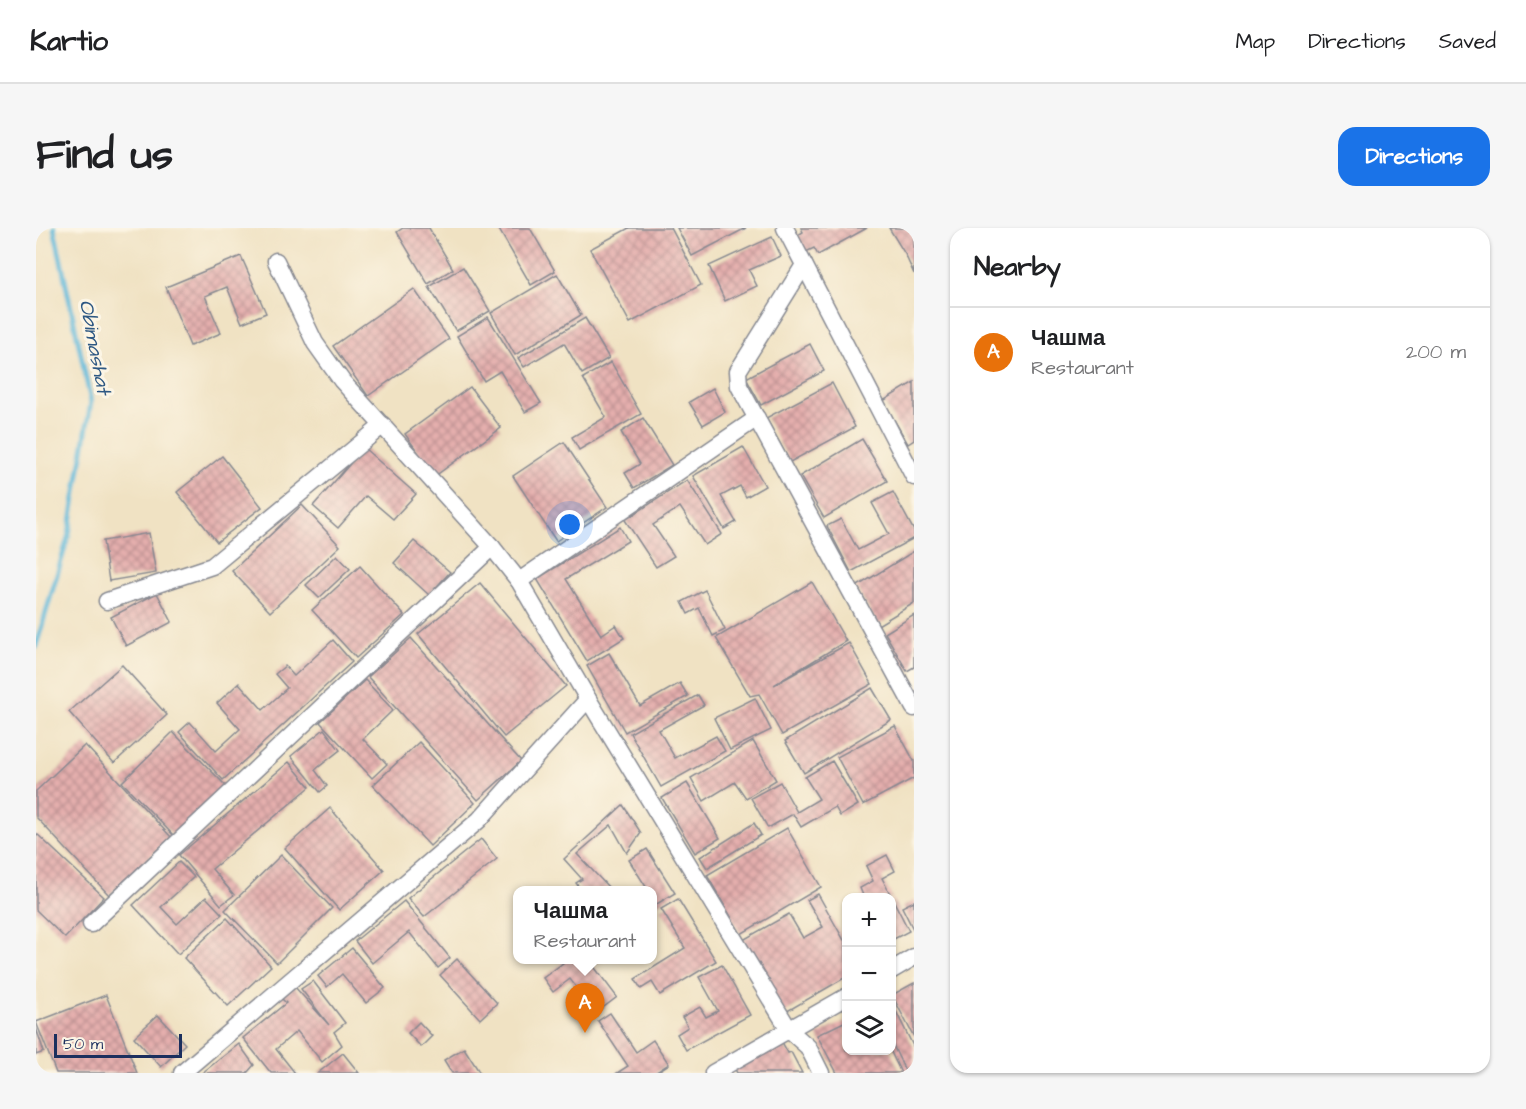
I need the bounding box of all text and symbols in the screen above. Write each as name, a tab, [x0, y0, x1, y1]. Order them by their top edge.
text: Kartio	[30, 22, 108, 61]
text: Map	[1235, 27, 1275, 56]
text: Directions	[1308, 27, 1406, 56]
text: Saved	[1439, 27, 1496, 56]
text: Find us	[36, 127, 173, 185]
button: Directions	[1338, 127, 1490, 186]
text: Nearby	[974, 249, 1061, 285]
water label: Obimashat	[72, 297, 119, 399]
text: Чашма	[1031, 323, 1105, 354]
text: A	[987, 338, 1000, 366]
text: 200 m	[1406, 338, 1466, 366]
text: Restaurant	[1031, 354, 1134, 382]
your location	[555, 510, 584, 539]
popup	[513, 886, 657, 964]
map controls	[842, 893, 896, 1055]
button: +	[842, 893, 896, 947]
text: Чашма	[534, 896, 608, 927]
text: Restaurant	[534, 927, 636, 955]
button: −	[842, 947, 896, 1001]
pin: A	[566, 984, 604, 1033]
button: layers	[842, 1001, 896, 1055]
scale bar	[54, 1031, 182, 1058]
text: 50 m	[63, 1033, 103, 1055]

